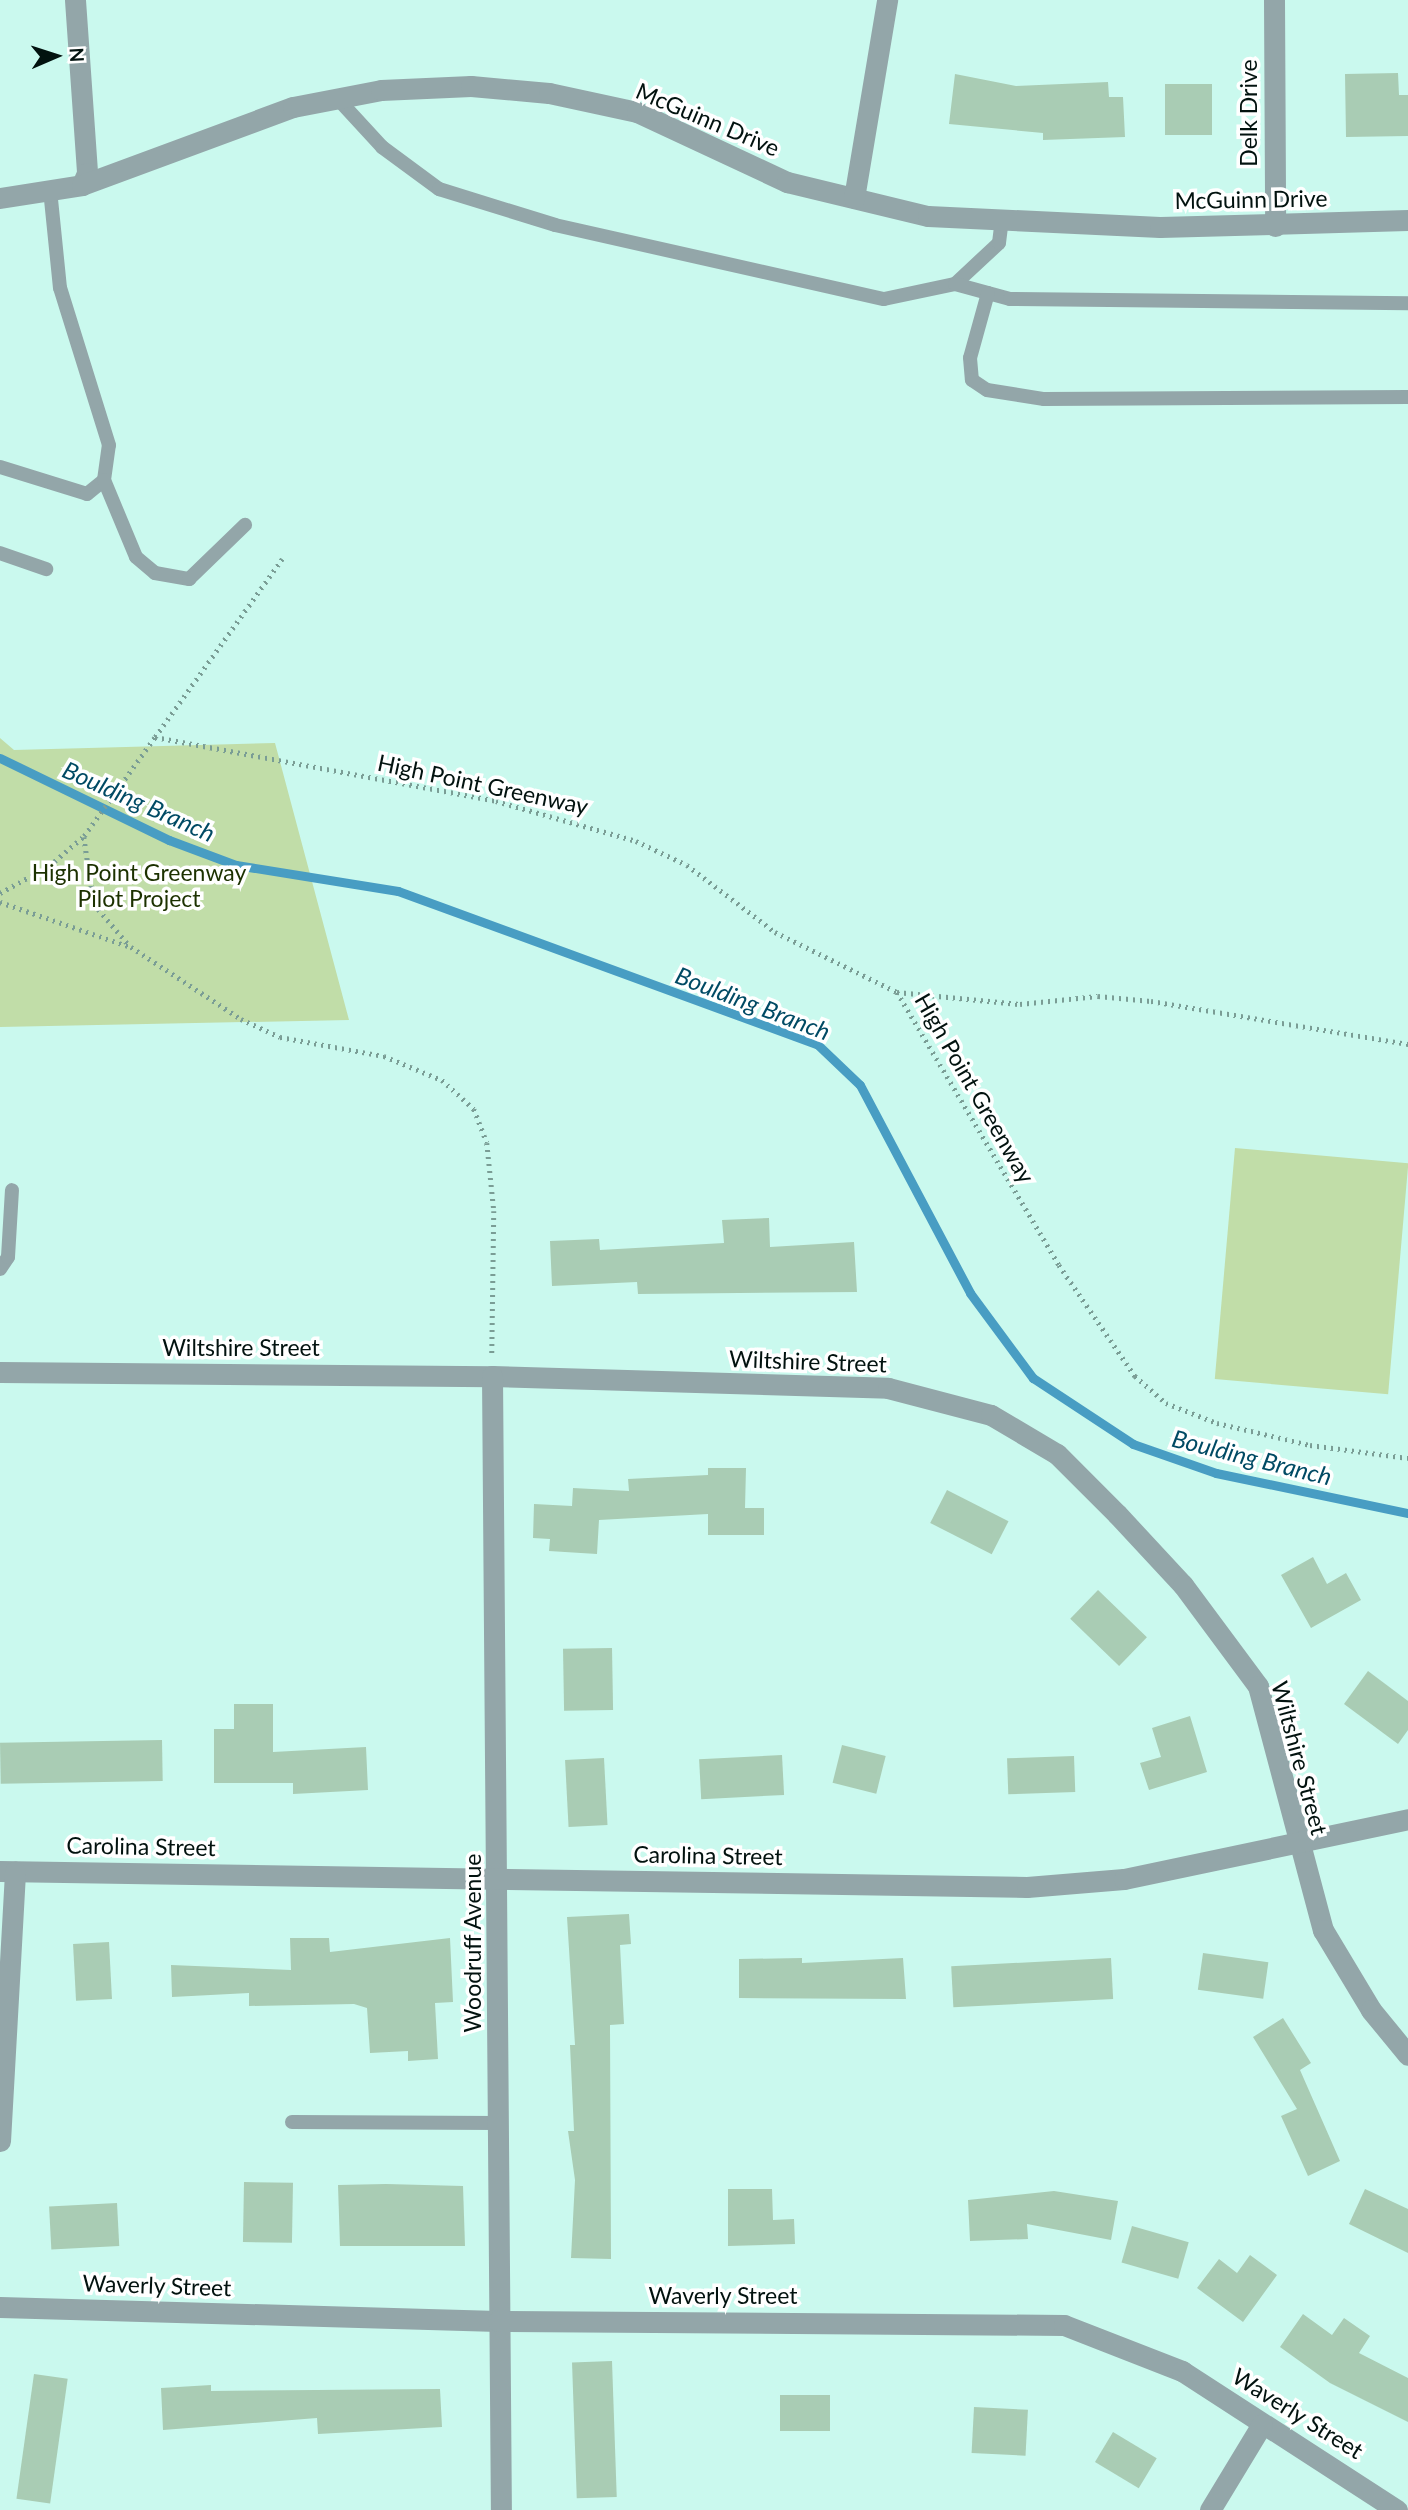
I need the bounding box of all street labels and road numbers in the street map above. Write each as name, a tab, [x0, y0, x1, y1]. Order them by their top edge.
street label: Delk Drive	[1234, 59, 1262, 167]
street label: McGuinn Drive	[632, 76, 784, 162]
street label: McGuinn Drive	[1174, 184, 1328, 214]
street label: High Point Greenway	[375, 748, 591, 820]
street label: High Point Greenway	[909, 988, 1041, 1188]
street label: Wiltshire Street	[162, 1333, 320, 1361]
street label: Wiltshire Street	[729, 1344, 887, 1378]
street label: Wiltshire Street	[1266, 1678, 1334, 1838]
street label: Carolina Street	[66, 1831, 216, 1861]
street label: Carolina Street	[633, 1840, 783, 1870]
street label: Woodruff Avenue	[458, 1853, 486, 2033]
street label: Waverly Street	[82, 2269, 232, 2301]
street label: Waverly Street	[648, 2281, 798, 2309]
street label: Waverly Street	[1227, 2362, 1369, 2464]

